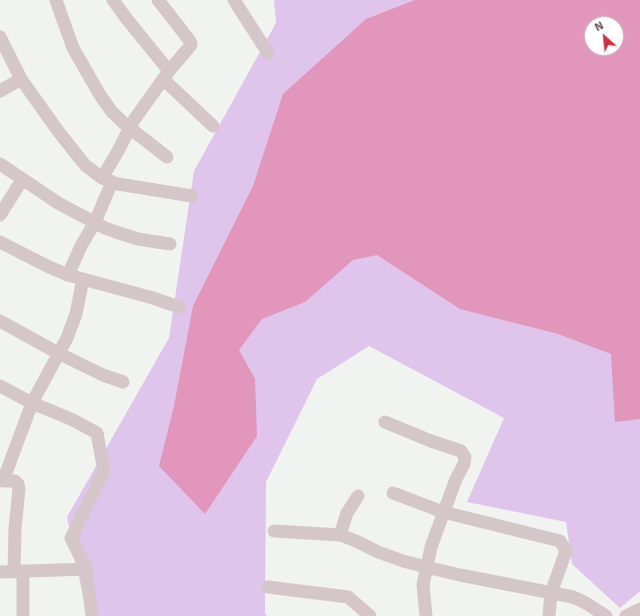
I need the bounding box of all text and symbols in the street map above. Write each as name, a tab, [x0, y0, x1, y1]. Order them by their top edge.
north arrow	[584, 16, 624, 56]
text: N	[592, 18, 605, 33]

